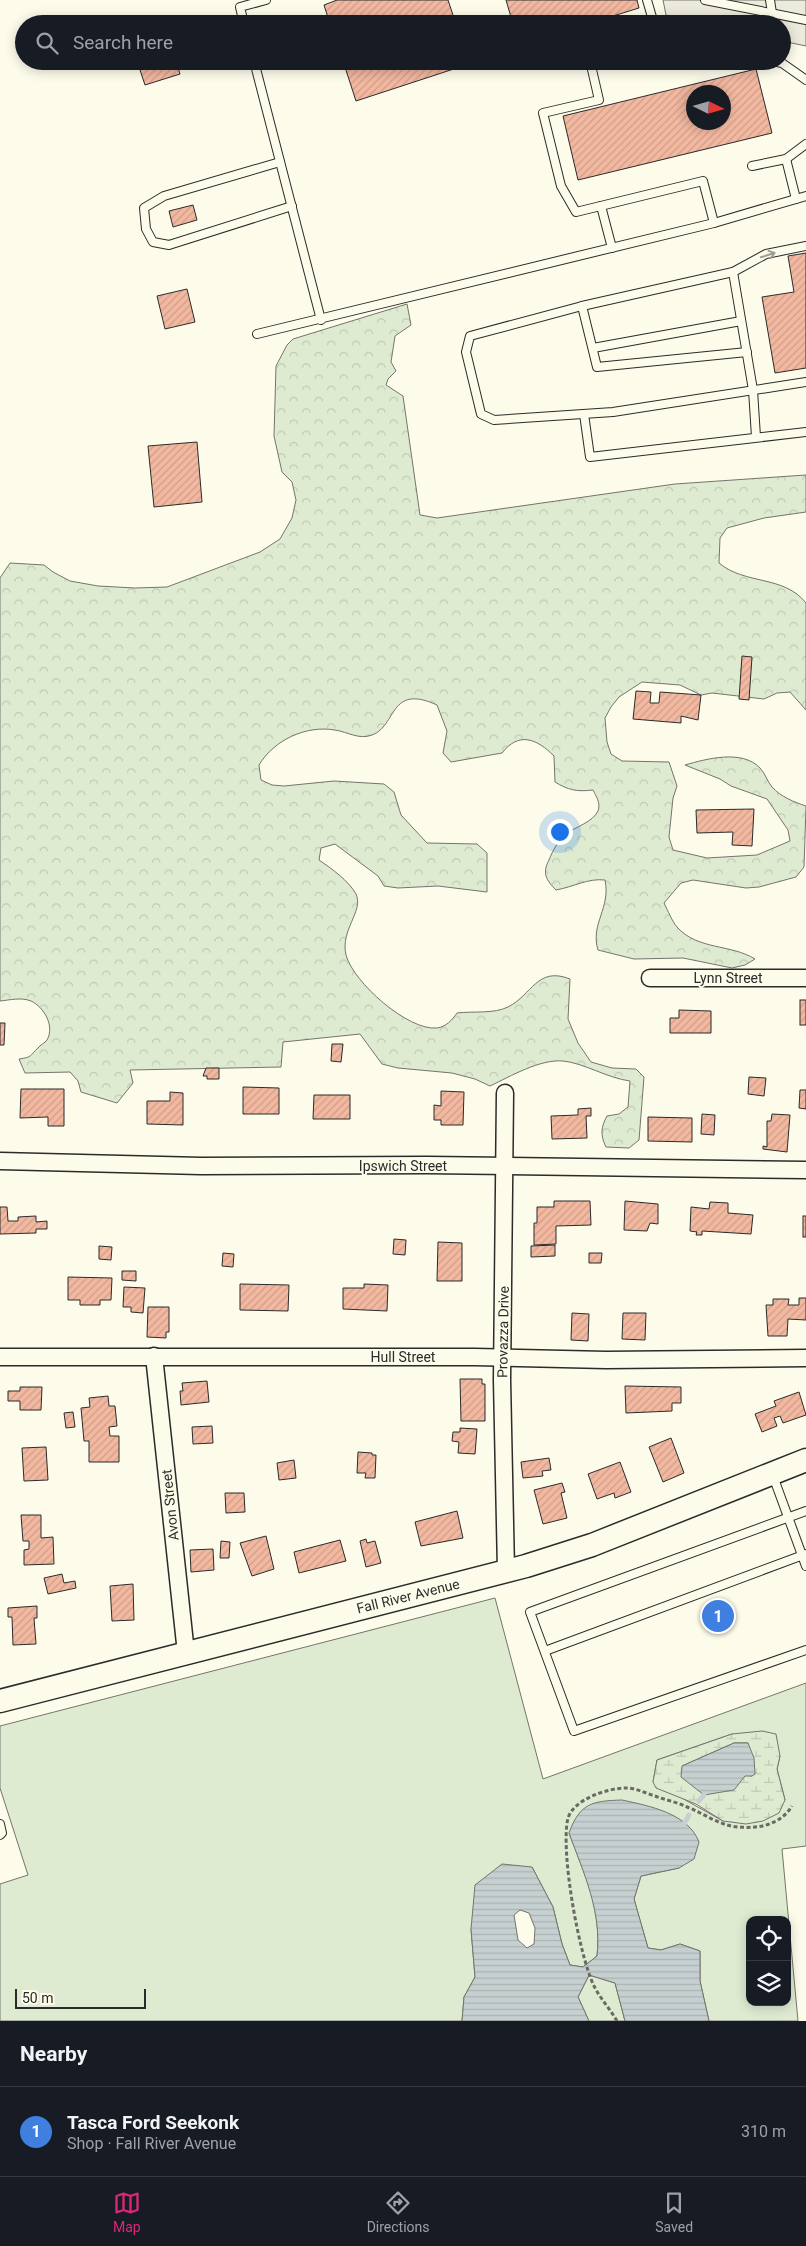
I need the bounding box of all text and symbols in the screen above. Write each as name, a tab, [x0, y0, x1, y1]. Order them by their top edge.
search box	[15, 15, 791, 70]
icon: search	[33, 29, 61, 57]
text: Search here	[73, 31, 173, 54]
north arrow	[686, 85, 731, 130]
one-way arrow	[760, 250, 775, 259]
your location	[547, 819, 573, 845]
street label: Lynn Street	[693, 970, 763, 986]
street label: Ipswich Street	[359, 1158, 448, 1174]
street label: Provazza Drive	[494, 1286, 512, 1378]
street label: Hull Street	[371, 1349, 436, 1365]
street label: Avon Street	[158, 1468, 182, 1541]
street label: Fall River Avenue	[355, 1575, 461, 1617]
pin: 1	[702, 1597, 734, 1635]
map controls	[746, 1916, 791, 2006]
button: locate	[746, 1916, 791, 1961]
button: layers	[746, 1961, 791, 2006]
scale bar	[15, 1986, 146, 2009]
text: 50 m	[22, 1990, 54, 2006]
text: Nearby	[20, 2042, 87, 2066]
text: Tasca Ford Seekonk	[67, 2111, 239, 2134]
text: 1	[31, 2122, 41, 2141]
text: 310 m	[741, 2122, 786, 2141]
text: Shop · Fall River Avenue	[67, 2134, 236, 2153]
tab: Map	[113, 2189, 141, 2235]
tab: Directions	[367, 2189, 430, 2235]
tab: Saved	[655, 2189, 693, 2235]

